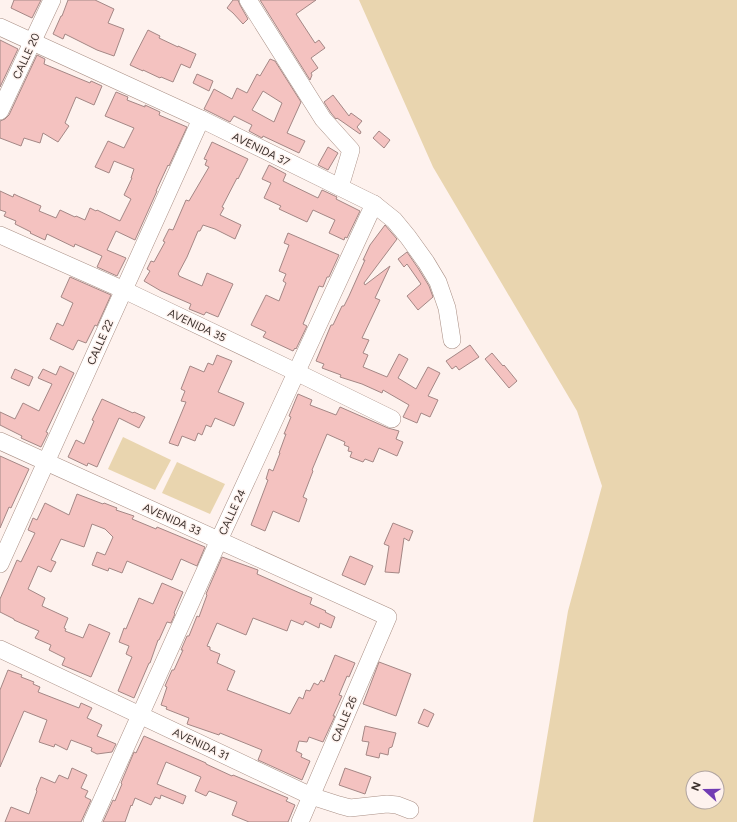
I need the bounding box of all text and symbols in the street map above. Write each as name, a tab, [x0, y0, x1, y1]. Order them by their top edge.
street label: CALLE 20	[10, 31, 43, 81]
street label: AVENIDA 37	[230, 130, 292, 169]
street label: AVENIDA 35	[166, 306, 228, 345]
street label: CALLE 22	[85, 317, 116, 367]
street label: CALLE 24	[216, 487, 249, 537]
street label: AVENIDA 33	[141, 501, 203, 538]
street label: CALLE 26	[329, 694, 360, 744]
street label: AVENIDA 31	[170, 726, 231, 763]
north arrow	[685, 770, 725, 810]
text: N	[689, 780, 704, 793]

